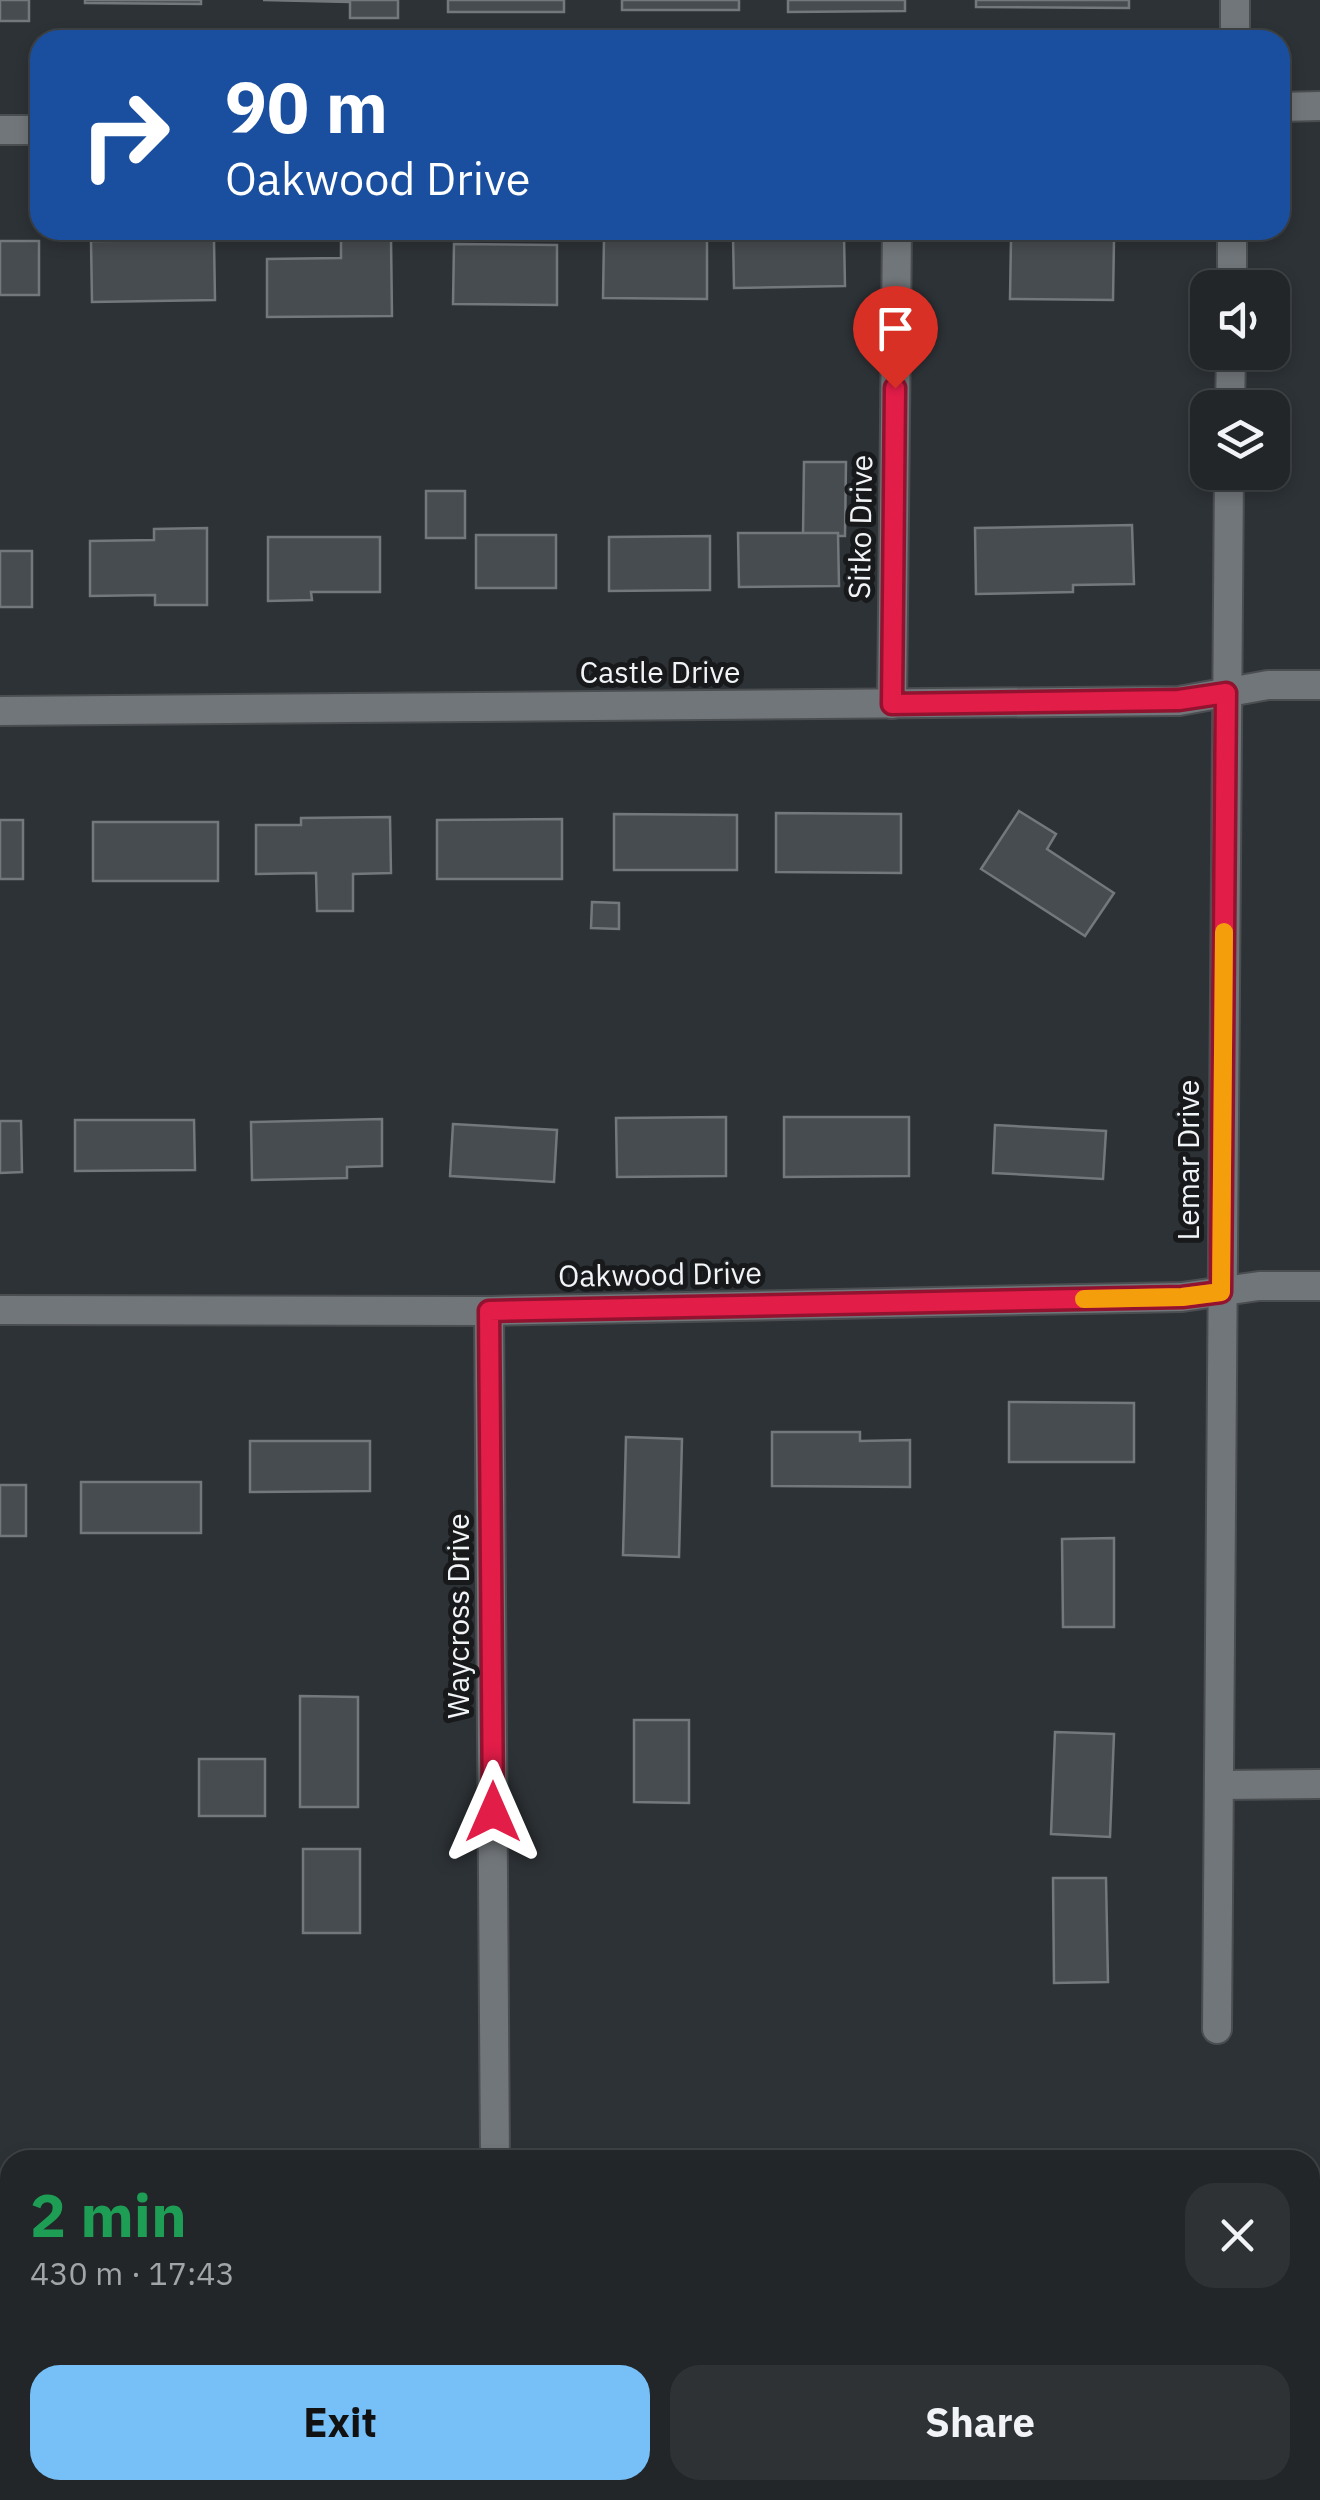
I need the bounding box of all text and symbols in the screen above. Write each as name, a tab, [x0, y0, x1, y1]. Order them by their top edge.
text: 90 m	[225, 61, 388, 152]
icon: right	[60, 70, 190, 200]
text: Oakwood Drive	[225, 149, 531, 207]
map controls	[1190, 270, 1290, 490]
button: sound	[1190, 270, 1290, 370]
pin	[853, 286, 938, 389]
icon: arrive	[868, 301, 923, 356]
button: layers	[1190, 390, 1290, 490]
street label: Sitko Drive	[839, 455, 880, 599]
street label: Castle Drive	[580, 652, 740, 691]
street label: Lemar Drive	[1168, 1079, 1207, 1241]
street label: Oakwood Drive	[558, 1252, 762, 1295]
street label: Waycross Drive	[438, 1513, 477, 1719]
position arrow	[441, 1760, 545, 1864]
text: 2 min	[30, 2175, 187, 2254]
button: close	[1185, 2183, 1290, 2288]
text: 430 m · 17:43	[30, 2252, 235, 2294]
button: Exit	[30, 2365, 650, 2480]
button: Share	[670, 2365, 1290, 2480]

